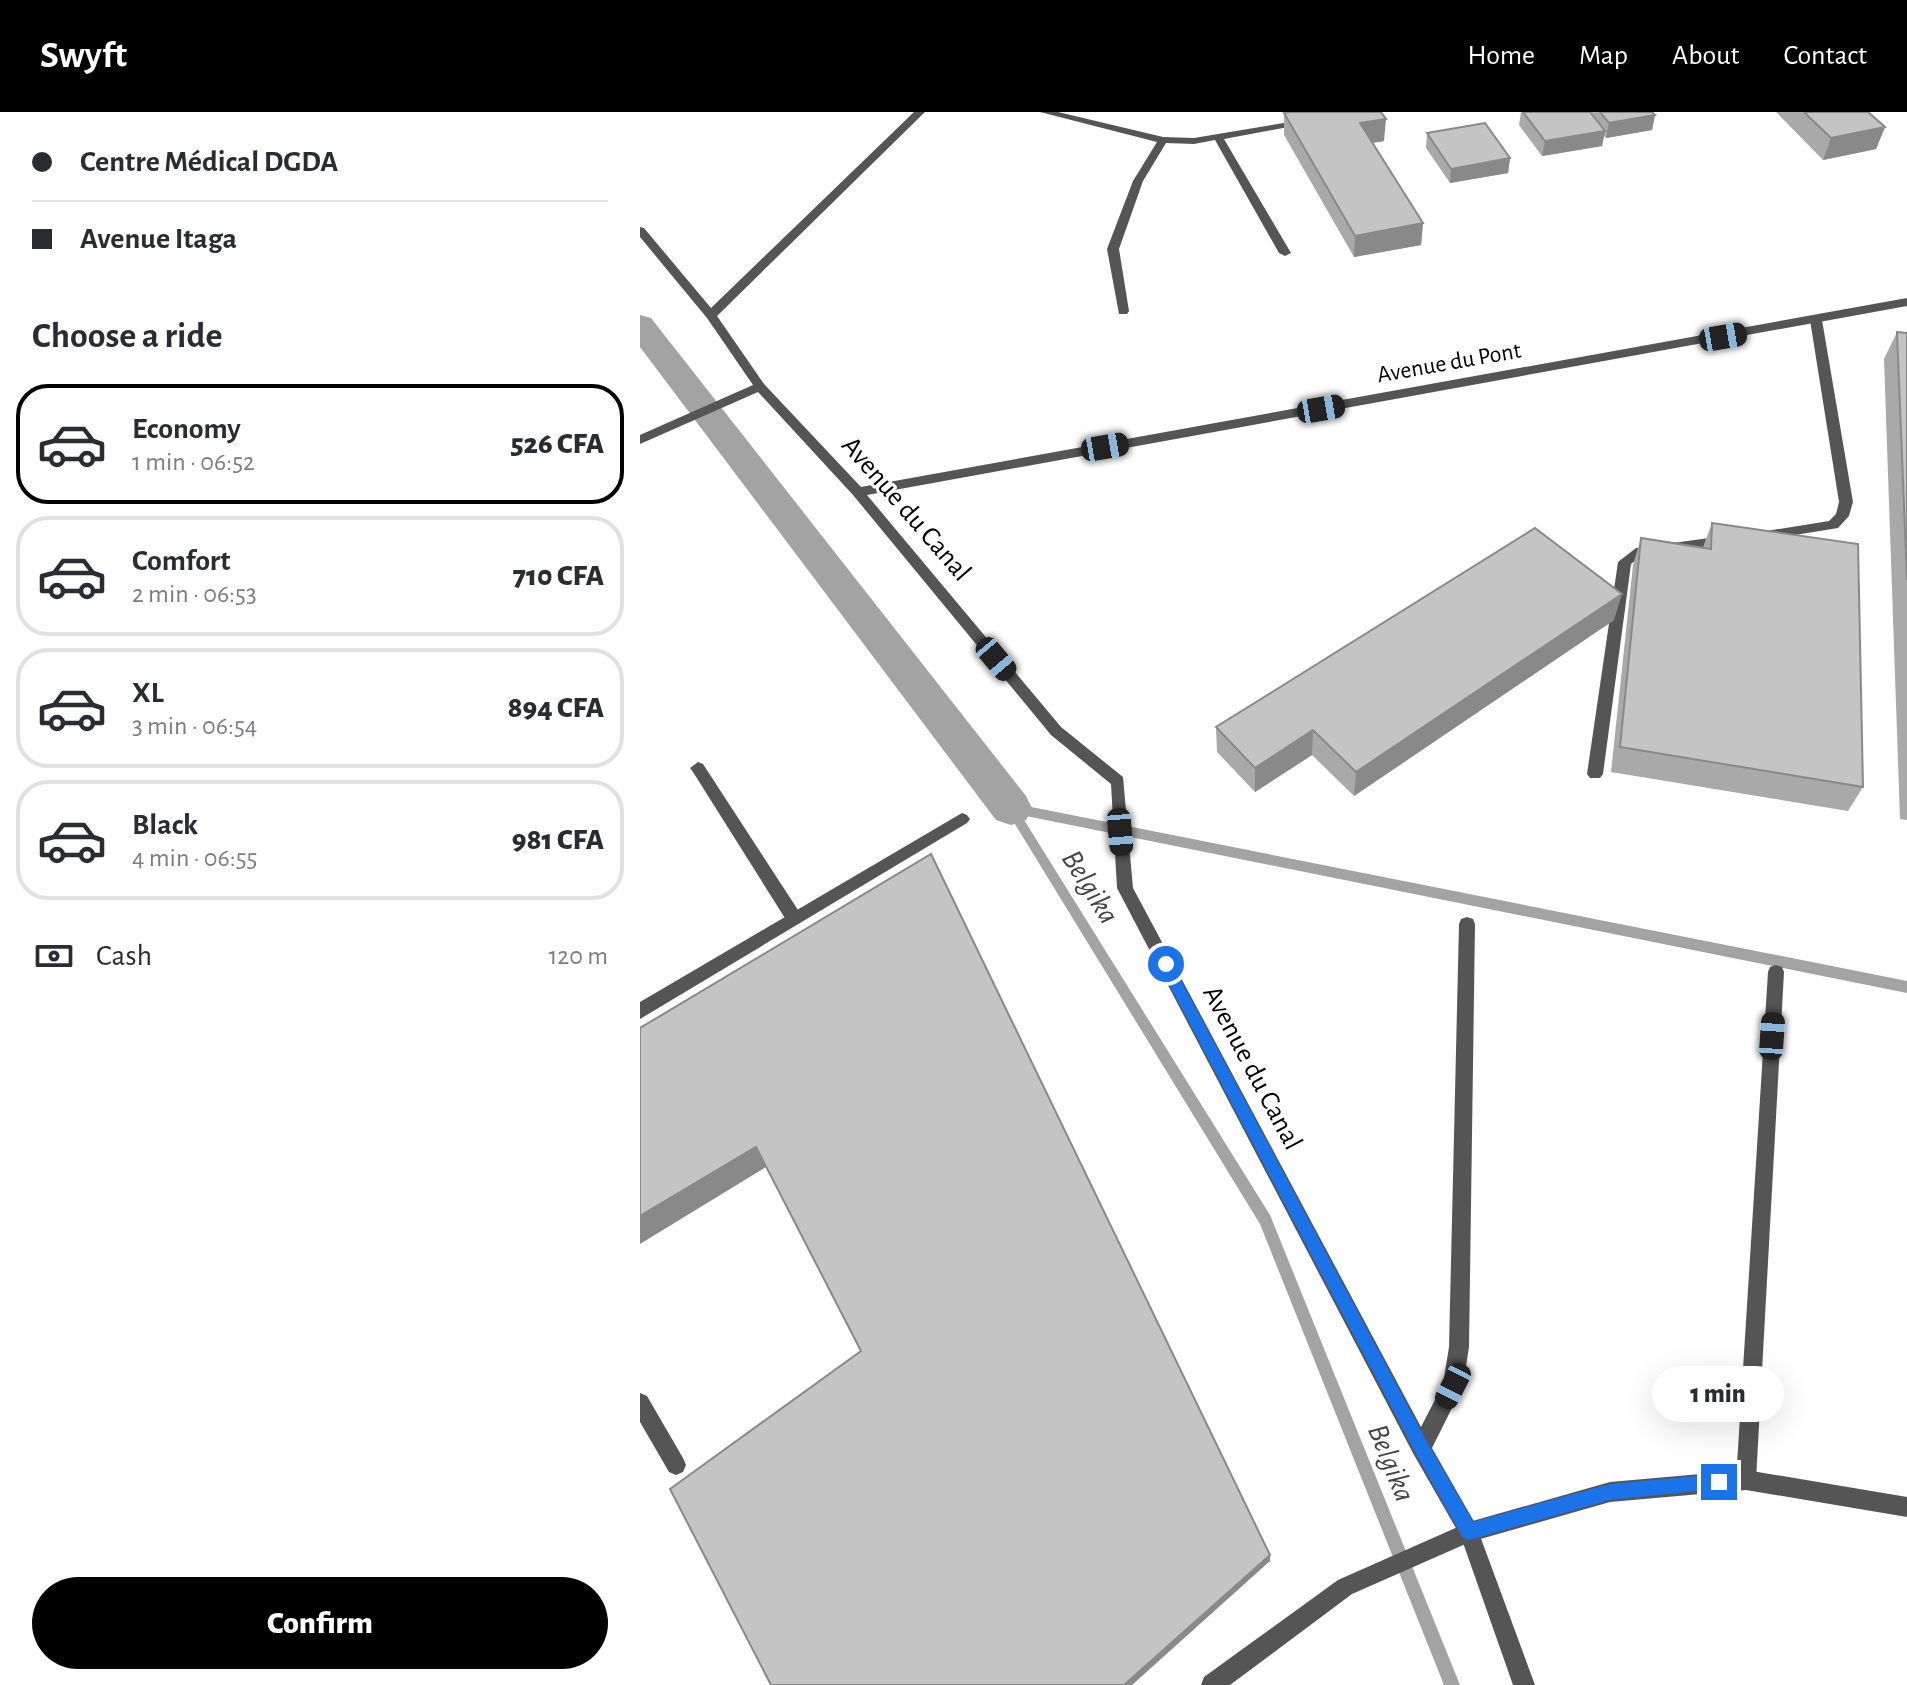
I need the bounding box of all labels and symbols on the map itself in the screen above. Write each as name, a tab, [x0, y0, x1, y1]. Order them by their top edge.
car	[1697, 321, 1749, 353]
street label: Avenue du Pont	[1375, 338, 1523, 387]
car	[1295, 393, 1347, 425]
street label: Avenue du Canal	[836, 431, 976, 587]
car	[1079, 431, 1131, 463]
car	[971, 633, 1021, 685]
car	[1106, 807, 1134, 857]
water label: Belgika	[1056, 845, 1124, 929]
route start	[1148, 946, 1184, 982]
street label: Avenue du Canal	[1197, 981, 1307, 1155]
car	[1758, 1011, 1786, 1061]
car	[1431, 1359, 1475, 1413]
callout: 1 min	[1653, 1366, 1785, 1422]
water label: Belgika	[1362, 1420, 1420, 1506]
route end	[1701, 1464, 1737, 1500]

